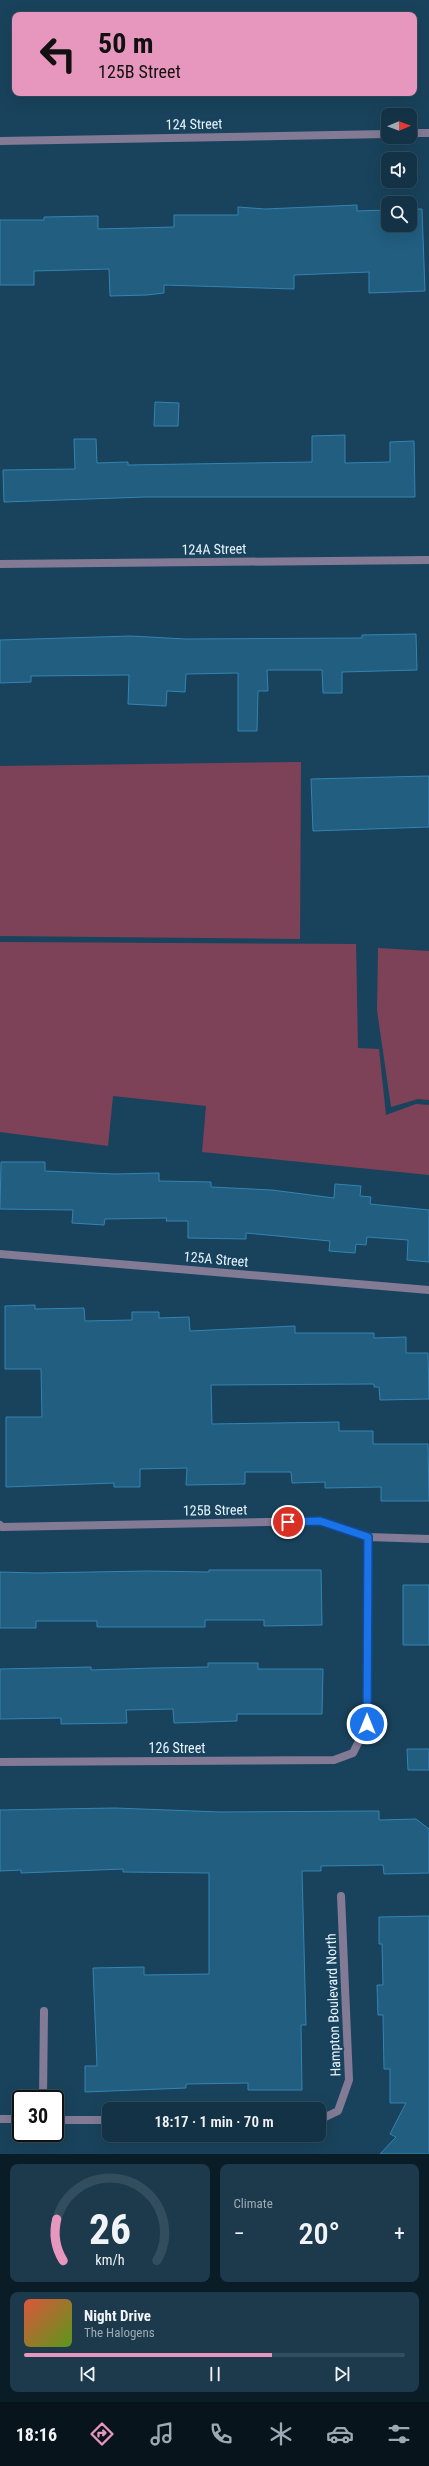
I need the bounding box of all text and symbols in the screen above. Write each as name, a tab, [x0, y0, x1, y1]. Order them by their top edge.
text: 50 m	[98, 27, 154, 60]
icon: left	[32, 28, 84, 80]
text: 125B Street	[98, 61, 181, 82]
north arrow	[381, 108, 417, 144]
map controls	[381, 108, 417, 232]
street label: 124 Street	[165, 116, 223, 132]
button: sound	[381, 152, 417, 188]
button: search	[381, 196, 417, 232]
street label: 124A Street	[181, 540, 247, 558]
street label: 125A Street	[183, 1248, 249, 1270]
street label: 125B Street	[183, 1501, 247, 1519]
pin	[271, 1505, 305, 1539]
icon: arrive	[277, 1511, 299, 1533]
position arrow	[346, 1703, 388, 1745]
street label: 126 Street	[149, 1740, 205, 1756]
street label: Hampton Boulevard North	[323, 1933, 343, 2077]
speed limit sign: 30	[12, 2090, 64, 2142]
text: 18:17 · 1 min · 70 m	[154, 2113, 274, 2131]
text: Climate	[234, 2196, 273, 2211]
text: 26	[89, 2205, 131, 2254]
text: 20°	[298, 2216, 340, 2251]
text: −	[234, 2221, 245, 2246]
text: +	[394, 2221, 405, 2246]
text: km/h	[95, 2252, 124, 2268]
text: Night Drive	[84, 2307, 151, 2325]
text: The Halogens	[84, 2325, 155, 2340]
icon: previous	[77, 2363, 99, 2385]
icon: pause	[204, 2363, 226, 2385]
icon: next	[331, 2363, 353, 2385]
icon: directions	[88, 2420, 116, 2448]
icon: music	[148, 2420, 176, 2448]
icon: phone	[207, 2420, 235, 2448]
icon: climate	[267, 2420, 295, 2448]
icon: car	[326, 2420, 354, 2448]
icon: filters	[385, 2420, 413, 2448]
text: 18:16	[16, 2424, 57, 2445]

